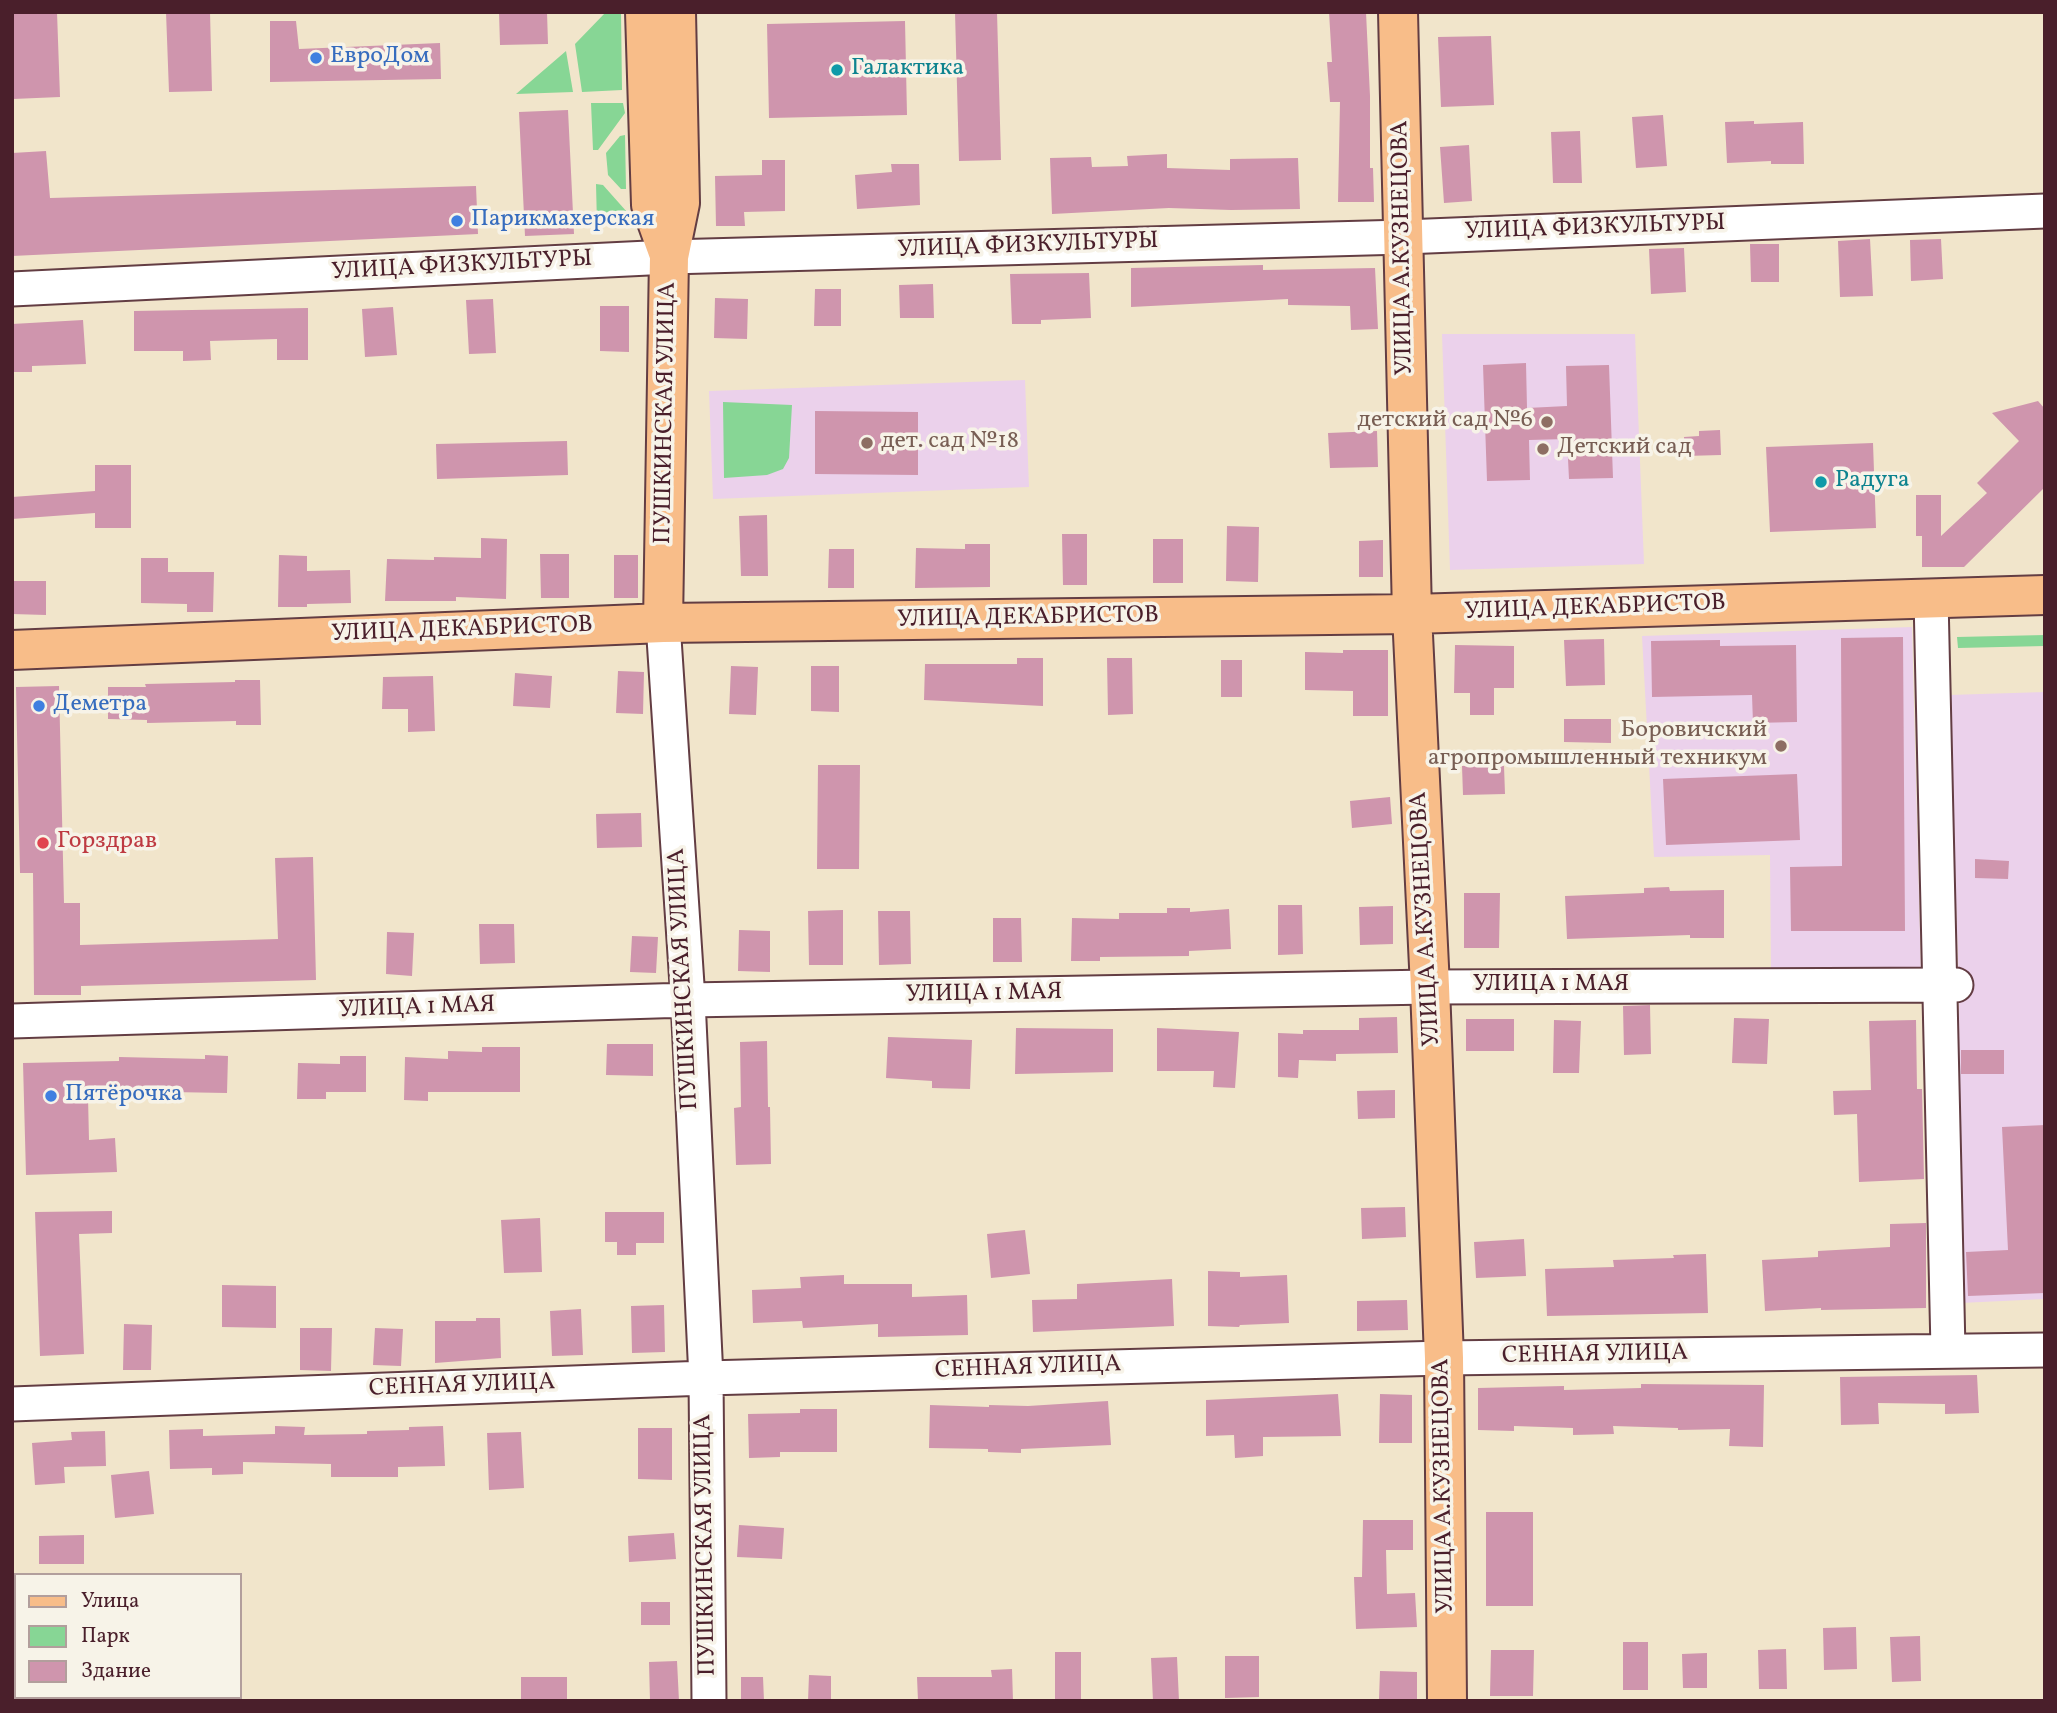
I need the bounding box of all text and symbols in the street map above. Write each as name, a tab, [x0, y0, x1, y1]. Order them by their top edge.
place label: ЕвроДом	[330, 44, 429, 72]
marker: ЕвроДом	[308, 50, 324, 66]
place label: Галактика	[851, 56, 964, 84]
marker: Галактика	[829, 62, 845, 78]
street label: УЛИЦА А.КУЗНЕЦОВА	[1387, 120, 1421, 376]
place label: Парикмахерская	[471, 207, 654, 235]
street label: УЛИЦА ФИЗКУЛЬТУРЫ	[1464, 210, 1726, 248]
marker: Парикмахерская	[449, 213, 465, 229]
street label: УЛИЦА ФИЗКУЛЬТУРЫ	[897, 228, 1159, 266]
street label: УЛИЦА ФИЗКУЛЬТУРЫ	[331, 246, 593, 288]
street label: ПУШКИНСКАЯ УЛИЦА	[650, 282, 684, 544]
place label: детский сад №6	[1357, 408, 1533, 436]
marker: детский сад №6	[1539, 414, 1555, 430]
place label: дет. сад №18	[881, 429, 1019, 457]
marker: дет. сад №18	[859, 435, 875, 451]
place label: Детский сад	[1557, 435, 1691, 463]
marker: Детский сад	[1535, 441, 1551, 457]
place label: Радуга	[1835, 468, 1910, 496]
marker: Радуга	[1813, 474, 1829, 490]
street label: УЛИЦА ДЕКАБРИСТОВ	[1464, 590, 1726, 628]
street label: УЛИЦА ДЕКАБРИСТОВ	[897, 602, 1159, 636]
street label: УЛИЦА ДЕКАБРИСТОВ	[331, 612, 593, 650]
place label: Деметра	[53, 692, 147, 720]
marker: Деметра	[31, 698, 47, 714]
place label: Боровичский агропромышленный техникум	[1428, 718, 1767, 774]
marker: Боровичский агропромышленный техникум	[1773, 738, 1789, 754]
street label: УЛИЦА А.КУЗНЕЦОВА	[1406, 791, 1448, 1047]
place label: Горздрав	[57, 829, 157, 857]
marker: Горздрав	[35, 835, 51, 851]
street label: ПУШКИНСКАЯ УЛИЦА	[664, 847, 706, 1111]
street label: УЛИЦА 1 МАЯ	[1473, 972, 1629, 1000]
street label: УЛИЦА 1 МАЯ	[905, 979, 1063, 1011]
street label: УЛИЦА 1 МАЯ	[338, 992, 496, 1026]
place label: Пятёрочка	[65, 1082, 183, 1110]
marker: Пятёрочка	[43, 1088, 59, 1104]
street label: СЕННАЯ УЛИЦА	[1502, 1340, 1688, 1372]
street label: СЕННАЯ УЛИЦА	[934, 1351, 1122, 1387]
street label: УЛИЦА А.КУЗНЕЦОВА	[1428, 1358, 1462, 1614]
street label: СЕННАЯ УЛИЦА	[368, 1369, 556, 1405]
street label: ПУШКИНСКАЯ УЛИЦА	[690, 1414, 724, 1676]
legend	[14, 1573, 242, 1699]
text: Улица	[81, 1587, 139, 1616]
text: Парк	[81, 1622, 130, 1651]
text: Здание	[81, 1657, 151, 1686]

